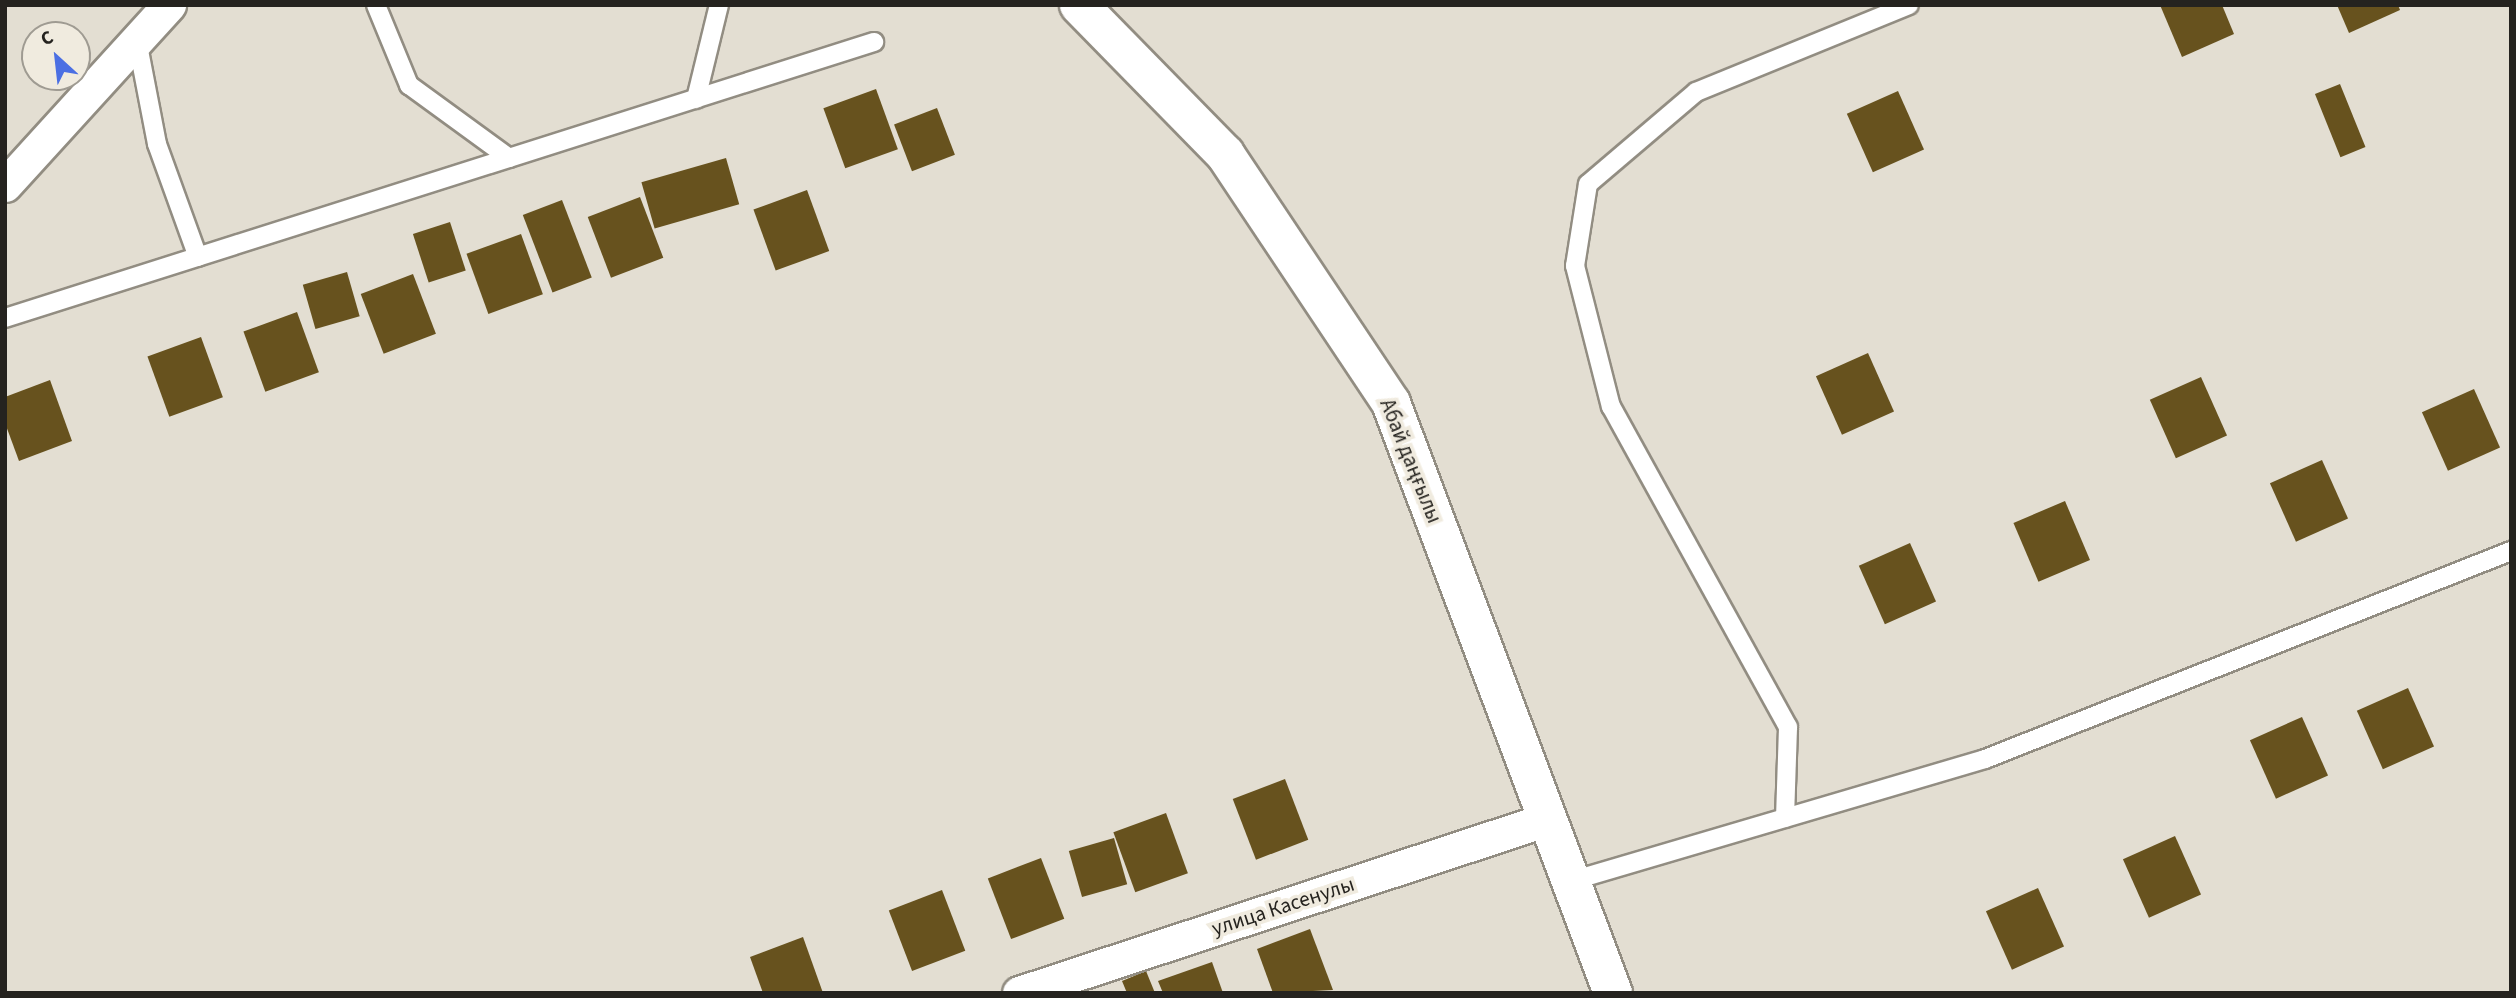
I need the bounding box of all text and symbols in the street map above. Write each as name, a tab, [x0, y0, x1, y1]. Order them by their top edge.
north arrow	[21, 21, 91, 91]
text: С	[36, 24, 58, 53]
street label: Абай даңғылы	[1375, 395, 1447, 527]
street label: улица Касенулы	[1209, 871, 1357, 941]

